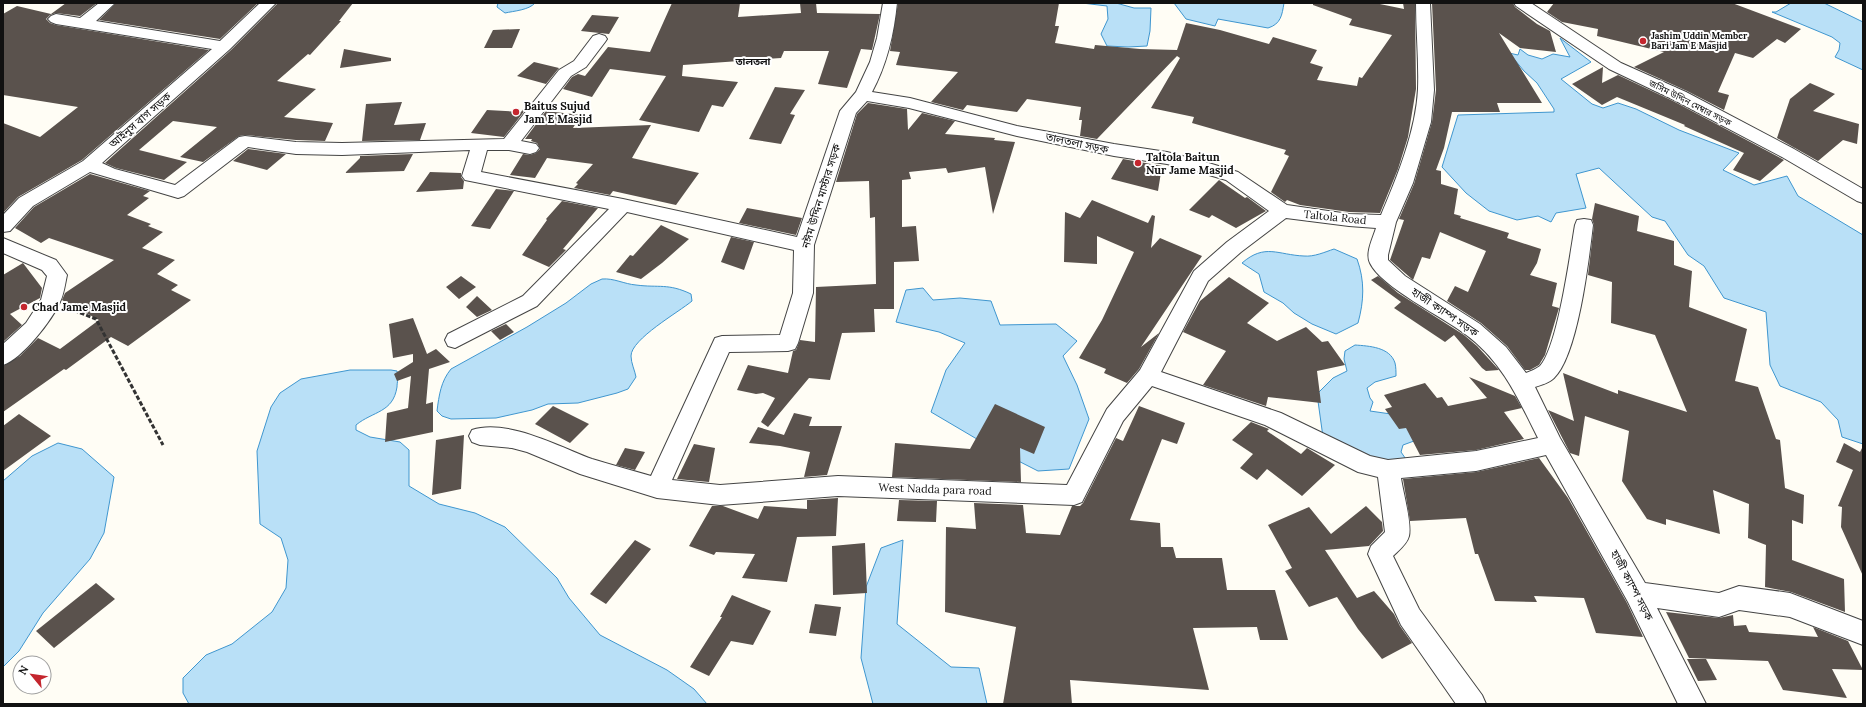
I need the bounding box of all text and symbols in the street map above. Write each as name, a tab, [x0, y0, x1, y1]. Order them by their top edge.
place label: Jashim Uddin Member Bari Jam E Masjid	[1651, 30, 1748, 51]
marker: Jashim Uddin Member Bari Jam E Masjid	[1638, 36, 1648, 46]
district label: তালতলা	[735, 55, 771, 68]
street label: জসিম উদ্দিন মেম্বার সড়ক	[1646, 77, 1734, 128]
street label: আইনুস বাগ সড়ক	[105, 89, 174, 152]
place label: Baitus Sujud Jam E Masjid	[524, 99, 593, 126]
marker: Baitus Sujud Jam E Masjid	[511, 107, 521, 117]
street label: তালতলা সড়ক	[1043, 129, 1110, 157]
street label: নঈম উদ্দিন মাস্টার সড়ক	[798, 142, 844, 251]
place label: Taltola Baitun Nur Jame Masjid	[1146, 150, 1234, 177]
marker: Taltola Baitun Nur Jame Masjid	[1133, 158, 1143, 168]
street label: Taltola Road	[1303, 207, 1368, 227]
street label: হাজী ক্যাম্প সড়ক	[1408, 284, 1481, 340]
place label: Chad Jame Masjid	[32, 300, 127, 314]
marker: Chad Jame Masjid	[19, 302, 29, 312]
street label: West Nadda para road	[878, 480, 992, 498]
street label: হাজী ক্যাম্প সড়ক	[1607, 546, 1657, 623]
north arrow	[12, 655, 52, 695]
text: N	[15, 663, 32, 677]

